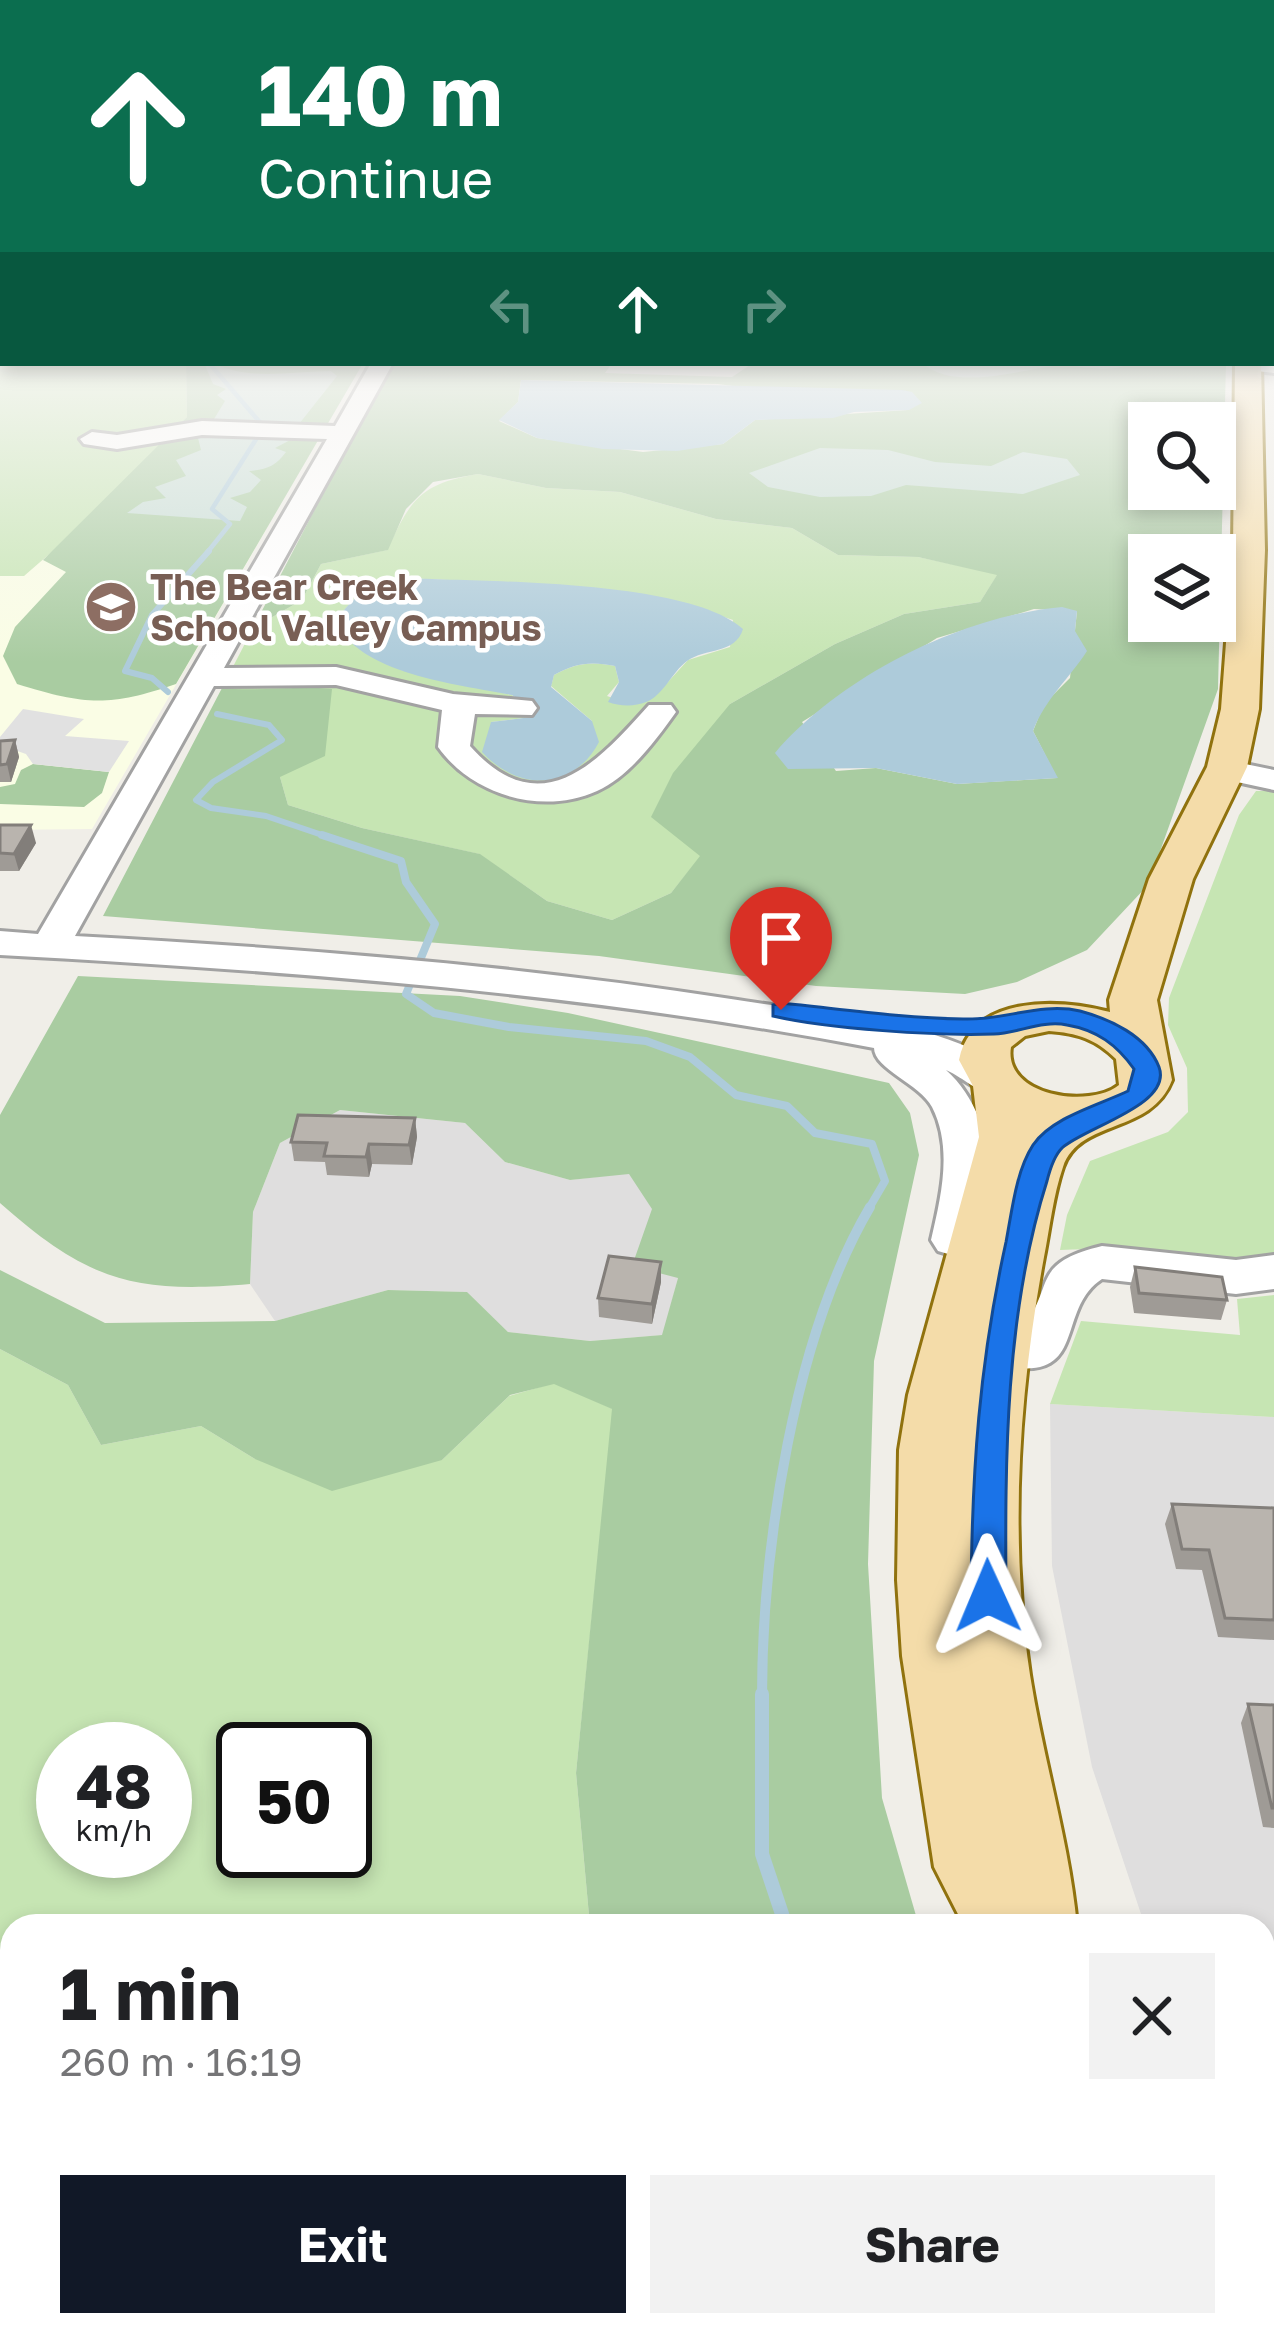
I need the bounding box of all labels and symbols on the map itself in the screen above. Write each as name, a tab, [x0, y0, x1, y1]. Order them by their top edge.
place label: The Bear Creek School Valley Campus	[150, 565, 542, 649]
school or university icon: The Bear Creek School Valley Campus	[83, 579, 139, 635]
pin	[730, 887, 832, 1010]
position arrow	[925, 1533, 1051, 1659]
speed limit sign: 50	[216, 1722, 372, 1878]

